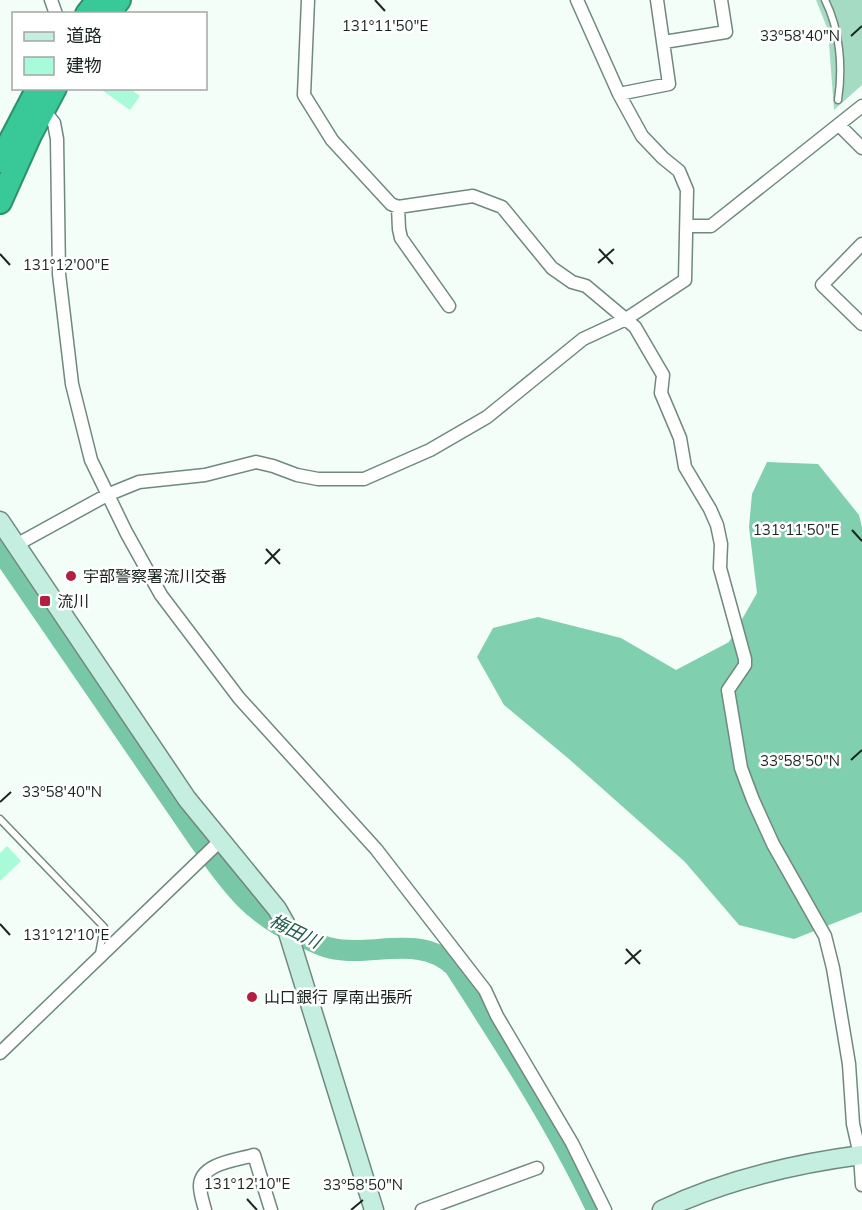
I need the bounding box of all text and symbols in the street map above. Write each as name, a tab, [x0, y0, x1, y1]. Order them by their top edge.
legend	[12, 12, 207, 90]
text: 131°11'50"E	[342, 16, 428, 35]
text: 道路	[66, 24, 102, 47]
text: 33°58'40"N	[760, 26, 840, 45]
text: 建物	[66, 54, 102, 77]
text: 131°12'00"E	[23, 255, 109, 274]
text: 131°11'50"E	[753, 520, 839, 539]
place label: 宇部警察署流川交番	[83, 566, 227, 586]
marker: 宇部警察署流川交番	[64, 569, 78, 583]
place label: 流川	[57, 591, 89, 611]
marker: 流川	[38, 594, 52, 608]
text: 33°58'50"N	[760, 751, 840, 770]
text: 33°58'40"N	[22, 782, 102, 801]
water label: 梅田川	[266, 909, 326, 954]
text: 131°12'10"E	[23, 925, 109, 944]
place label: 山口銀行 厚南出張所	[264, 987, 412, 1007]
marker: 山口銀行 厚南出張所	[245, 990, 259, 1004]
text: 131°12'10"E	[204, 1174, 290, 1193]
text: 33°58'50"N	[323, 1175, 403, 1194]

